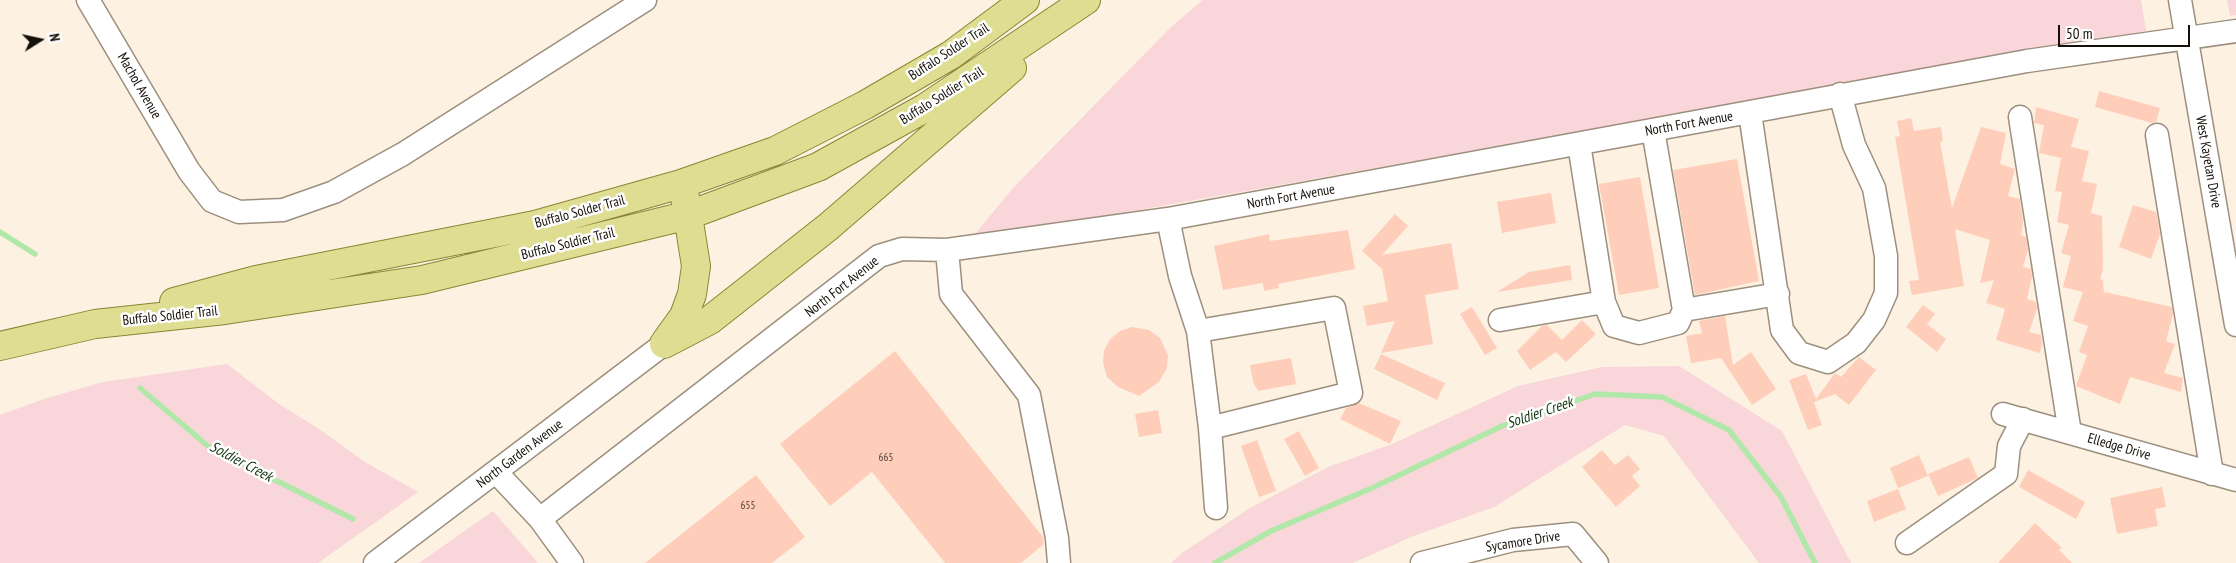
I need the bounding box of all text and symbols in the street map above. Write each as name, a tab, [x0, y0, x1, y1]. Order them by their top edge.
north arrow	[15, 15, 65, 65]
scale bar	[2061, 15, 2194, 47]
street label: Buffalo Solder Trail	[906, 20, 992, 84]
text: 50 m	[2066, 24, 2092, 43]
text: N	[45, 32, 64, 43]
street label: Machol Avenue	[113, 50, 165, 122]
street label: Buffalo Soldier Trail	[897, 64, 987, 128]
street label: North Fort Avenue	[1644, 108, 1734, 140]
street label: West Kayetan Drive	[2192, 115, 2224, 209]
street label: North Fort Avenue	[1246, 181, 1336, 213]
street label: Buffalo Solder Trail	[533, 192, 627, 232]
street label: Buffalo Soldier Trail	[520, 224, 616, 264]
street label: North Fort Avenue	[802, 253, 882, 321]
street label: Buffalo Soldier Trail	[122, 303, 218, 329]
water label: Soldier Creek	[1505, 393, 1575, 433]
street label: North Garden Avenue	[474, 416, 566, 492]
street label: Elledge Drive	[2086, 430, 2152, 464]
water label: Soldier Creek	[207, 438, 275, 486]
house number: 665	[879, 451, 893, 465]
house number: 655	[741, 499, 755, 513]
street label: Sycamore Drive	[1485, 528, 1561, 556]

